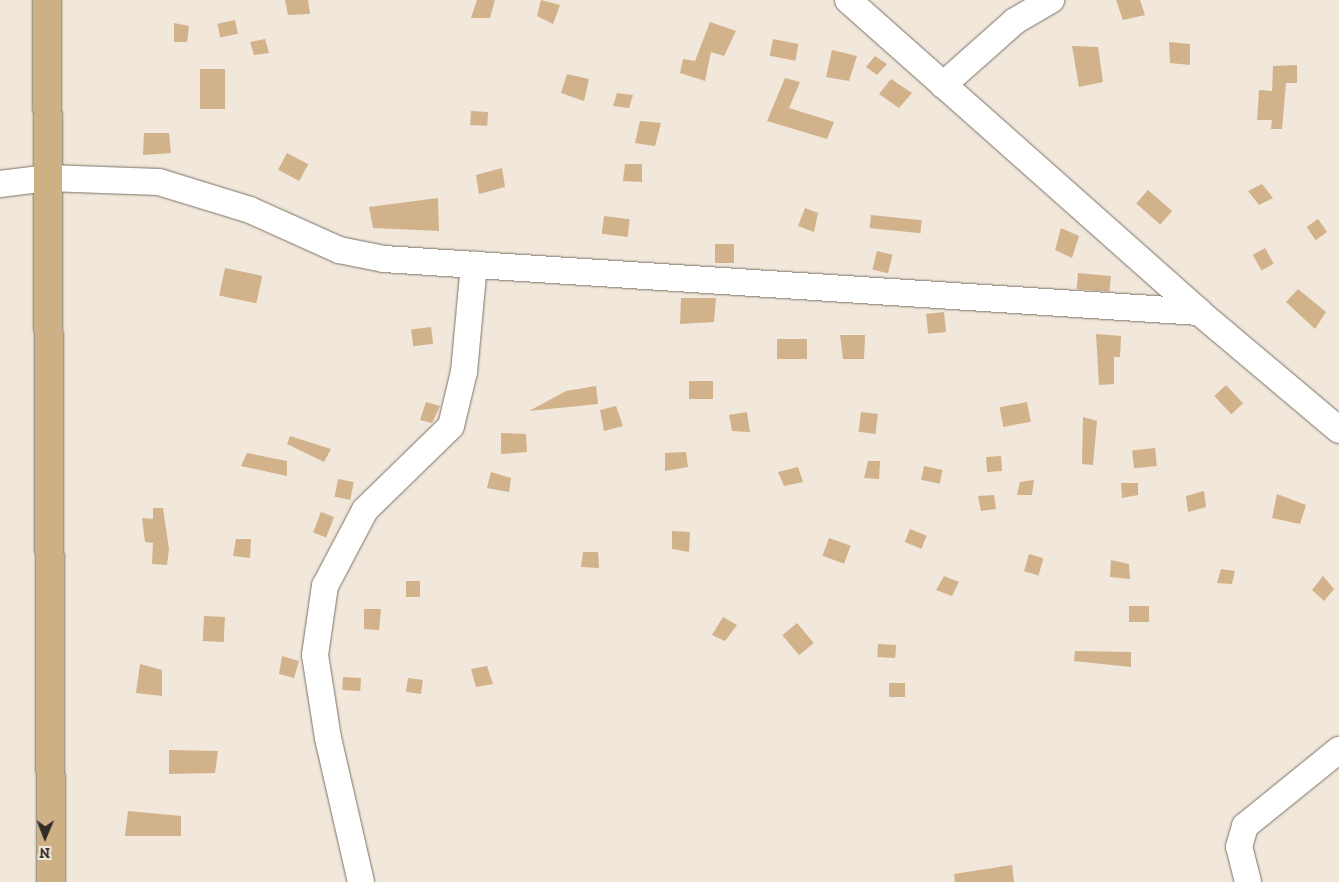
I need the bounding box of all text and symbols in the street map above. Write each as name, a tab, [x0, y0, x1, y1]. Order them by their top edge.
north arrow	[20, 812, 70, 862]
text: N	[39, 844, 50, 861]

